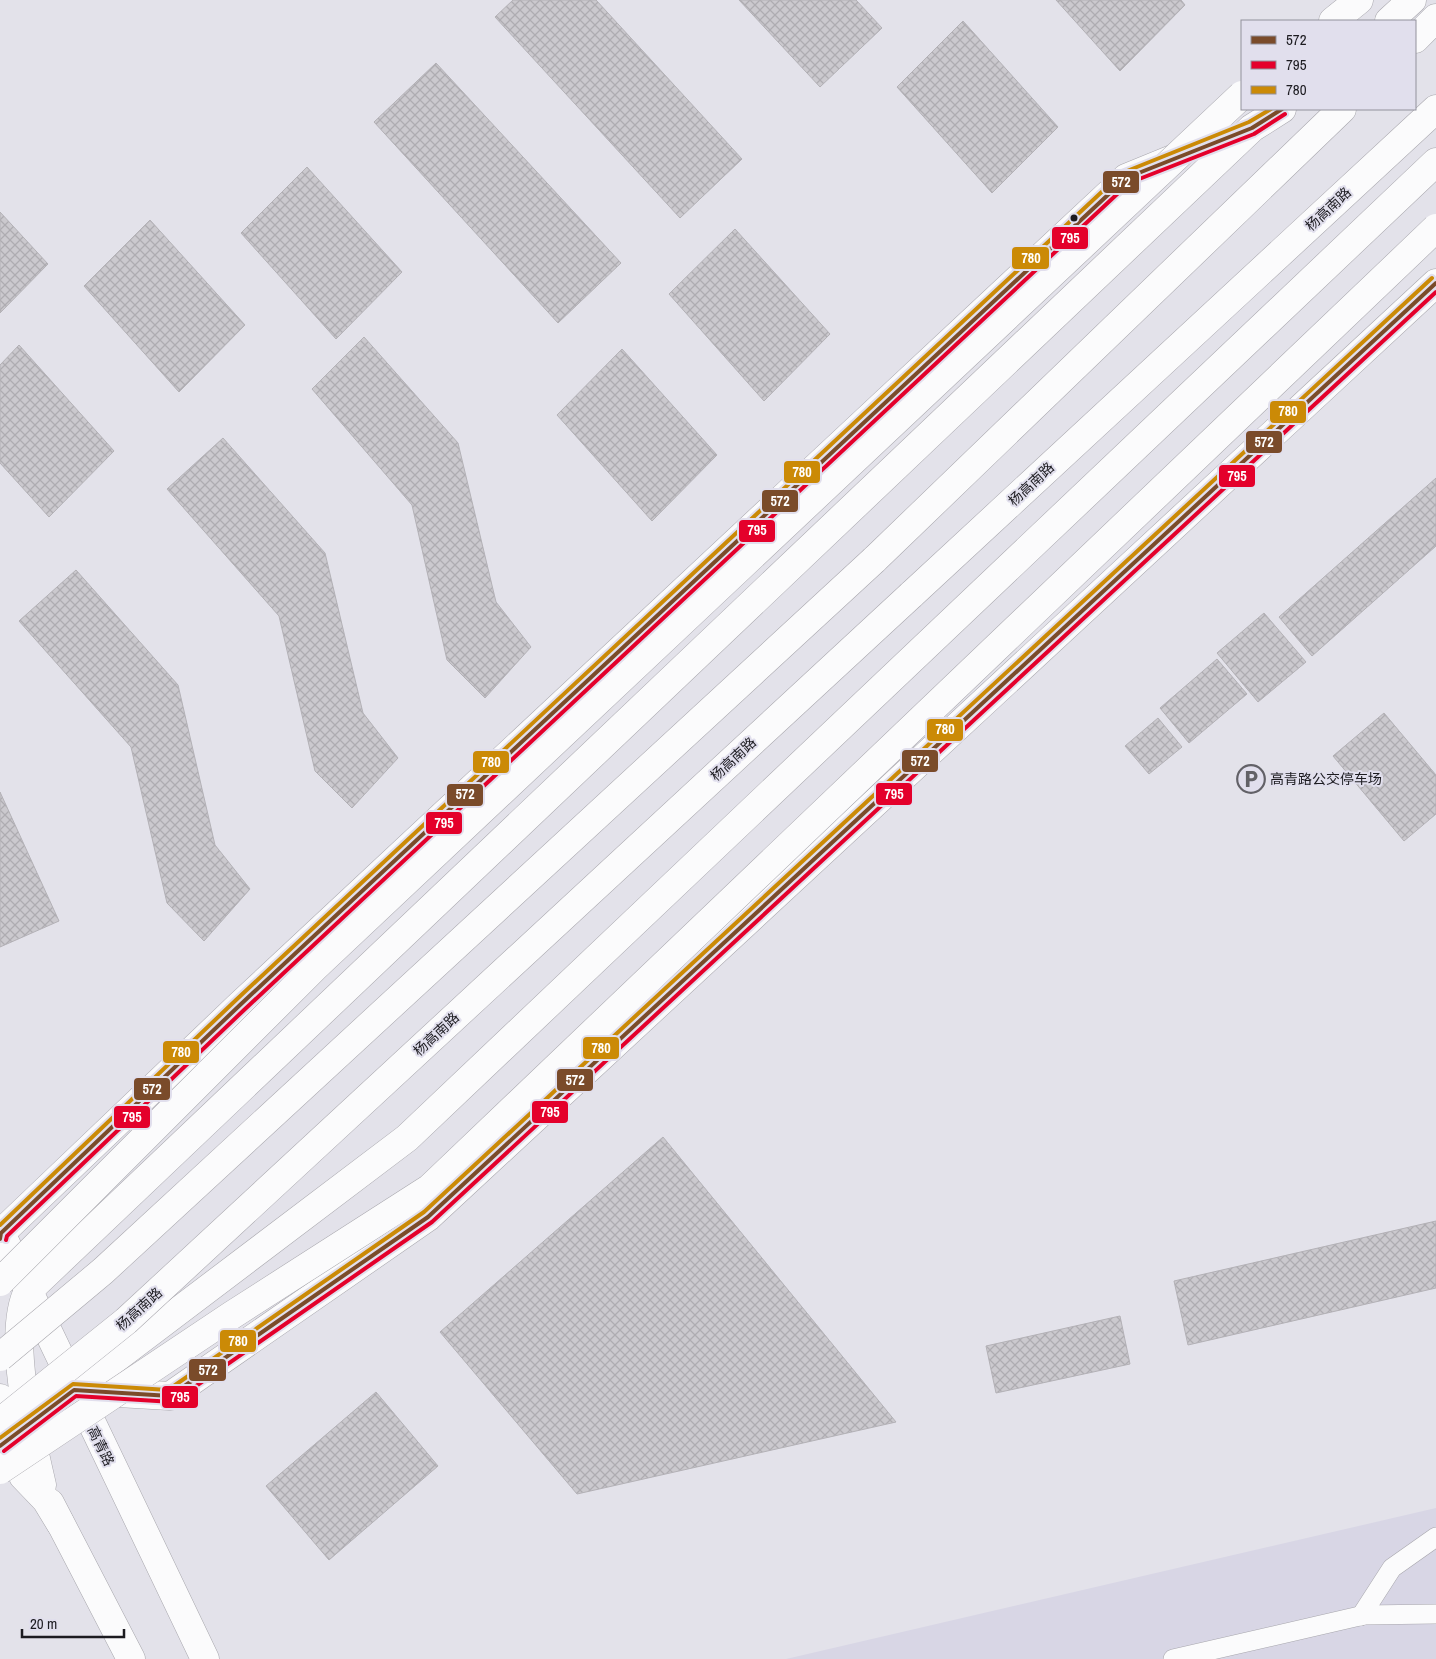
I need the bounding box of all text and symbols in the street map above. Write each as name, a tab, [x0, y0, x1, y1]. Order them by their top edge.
legend	[1241, 20, 1416, 110]
text: 572	[1286, 29, 1307, 50]
text: 795	[1286, 54, 1307, 75]
text: 780	[1286, 79, 1307, 100]
line badge: 572	[1102, 170, 1140, 194]
text: 572	[1111, 173, 1131, 191]
street label: 杨高南路	[1301, 183, 1355, 235]
unlabelled marker	[1069, 213, 1079, 223]
line badge: 795	[1051, 226, 1089, 250]
text: 795	[1060, 229, 1080, 247]
line badge: 780	[1011, 246, 1050, 270]
text: 780	[1021, 249, 1041, 267]
line badge: 780	[1269, 400, 1307, 424]
text: 780	[1278, 402, 1298, 420]
line badge: 572	[1245, 430, 1283, 454]
text: 572	[1254, 433, 1274, 451]
street label: 杨高南路	[1004, 458, 1058, 510]
line badge: 780	[783, 460, 821, 484]
text: 780	[792, 463, 812, 481]
line badge: 795	[1218, 464, 1256, 488]
text: 795	[1227, 467, 1247, 485]
line badge: 572	[761, 489, 799, 513]
text: 572	[770, 492, 790, 510]
line badge: 795	[738, 519, 776, 543]
text: 795	[747, 521, 767, 539]
line badge: 780	[926, 718, 964, 742]
text: 780	[935, 720, 955, 738]
street label: 杨高南路	[706, 733, 760, 785]
line badge: 572	[901, 749, 939, 773]
line badge: 780	[472, 750, 510, 774]
text: 572	[910, 752, 930, 770]
text: 780	[481, 753, 501, 771]
parking icon: 高青路公交停车场	[1236, 764, 1266, 794]
place label: 高青路公交停车场	[1270, 770, 1382, 788]
line badge: 795	[875, 782, 913, 806]
line badge: 572	[446, 783, 484, 807]
text: 572	[455, 785, 475, 803]
text: 795	[884, 785, 904, 803]
line badge: 795	[425, 811, 463, 835]
text: 795	[434, 814, 454, 832]
street label: 杨高南路	[409, 1008, 463, 1060]
line badge: 780	[582, 1036, 620, 1060]
text: 780	[591, 1039, 611, 1057]
line badge: 780	[162, 1040, 200, 1064]
text: 780	[171, 1043, 191, 1061]
line badge: 572	[556, 1068, 594, 1092]
text: 572	[565, 1071, 585, 1089]
line badge: 572	[133, 1077, 171, 1101]
text: 572	[142, 1080, 162, 1098]
line badge: 795	[531, 1100, 569, 1124]
text: 795	[540, 1103, 560, 1121]
line badge: 795	[113, 1105, 151, 1129]
text: 795	[122, 1108, 142, 1126]
street label: 杨高南路	[112, 1284, 166, 1334]
line badge: 780	[219, 1329, 257, 1353]
text: 780	[228, 1332, 248, 1350]
line badge: 572	[188, 1358, 227, 1382]
text: 572	[198, 1361, 218, 1379]
line badge: 795	[161, 1385, 199, 1409]
text: 795	[170, 1388, 190, 1406]
street label: 高青路	[84, 1423, 118, 1469]
scale bar	[22, 1606, 125, 1638]
text: 20 m	[30, 1613, 57, 1634]

